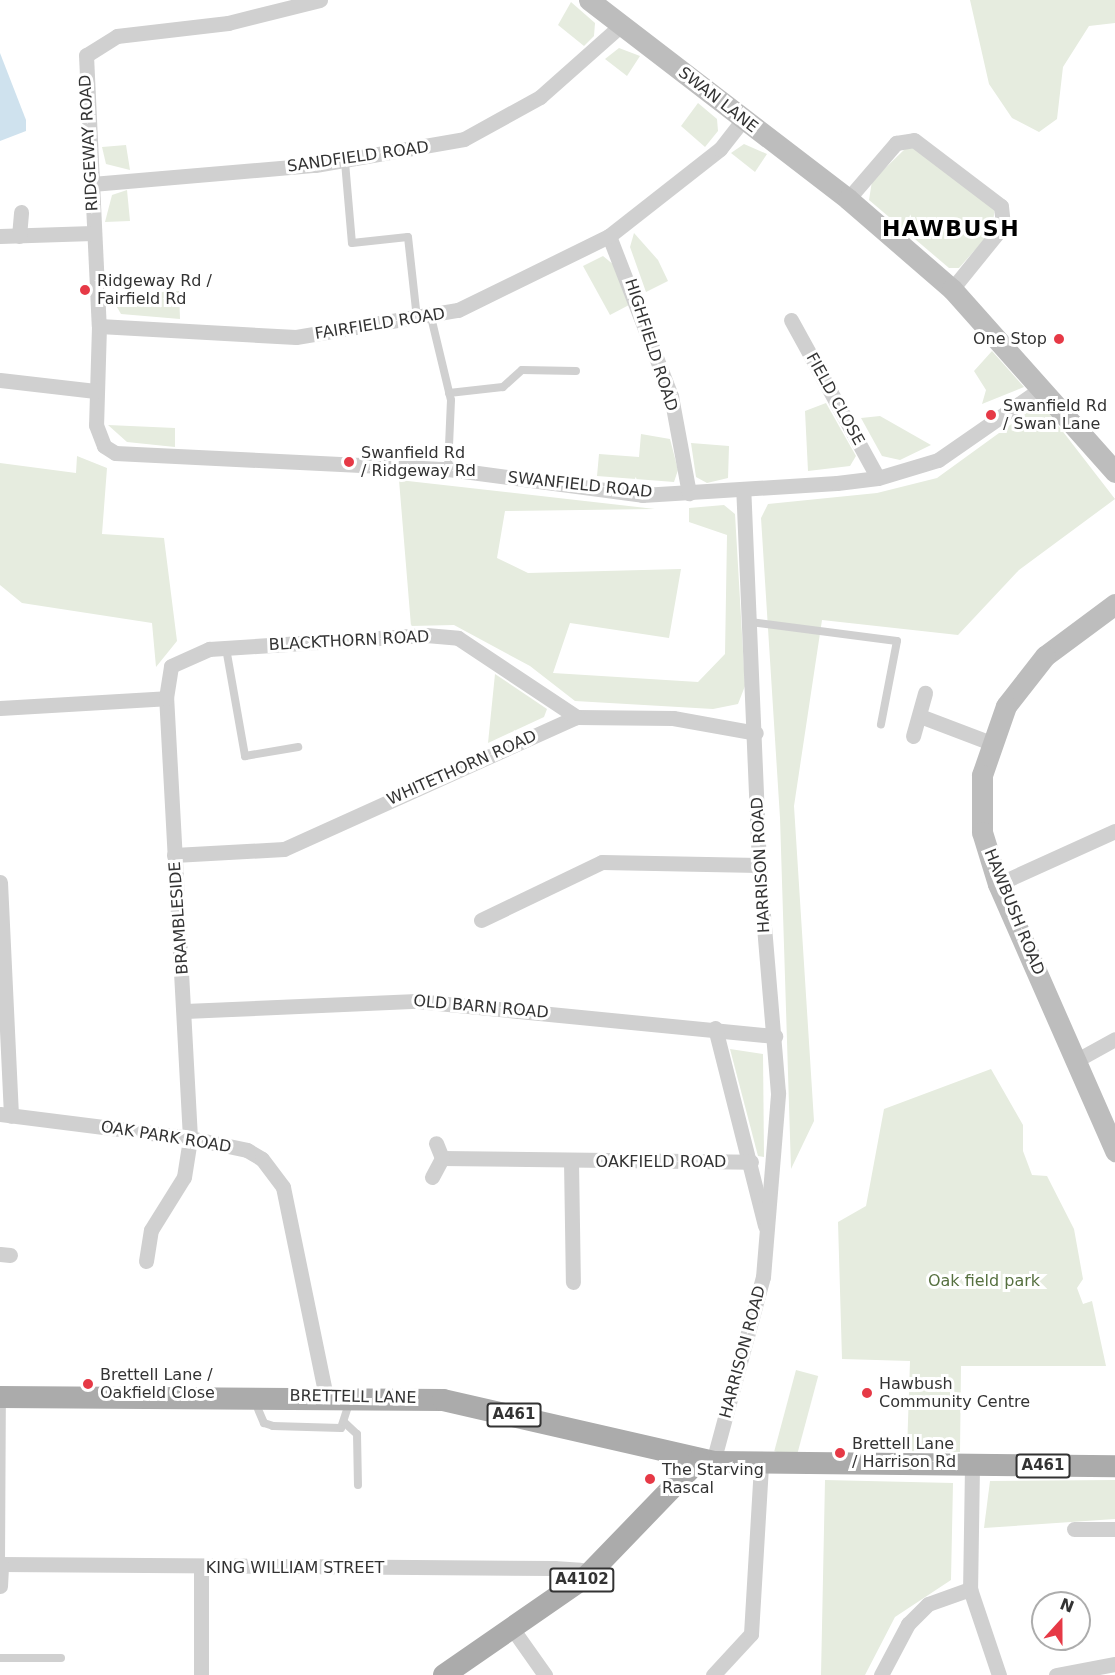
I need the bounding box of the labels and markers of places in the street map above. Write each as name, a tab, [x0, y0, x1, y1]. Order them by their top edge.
place label: Ridgeway Rd / Fairfield Rd	[97, 271, 212, 309]
marker: Ridgeway Rd / Fairfield Rd	[78, 283, 92, 297]
place label: One Stop	[973, 329, 1047, 349]
marker: One Stop	[1052, 332, 1066, 346]
place label: Swanfield Rd / Swan Lane	[1003, 396, 1107, 434]
marker: Swanfield Rd / Swan Lane	[984, 408, 998, 422]
place label: Swanfield Rd / Ridgeway Rd	[361, 443, 476, 481]
marker: Swanfield Rd / Ridgeway Rd	[342, 455, 356, 469]
place label: Brettell Lane / Oakfield Close	[100, 1365, 215, 1403]
place label: Hawbush Community Centre	[879, 1374, 1030, 1412]
marker: Brettell Lane / Oakfield Close	[81, 1377, 95, 1391]
marker: Hawbush Community Centre	[860, 1386, 874, 1400]
place label: Brettell Lane / Harrison Rd	[852, 1434, 956, 1472]
marker: Brettell Lane / Harrison Rd	[833, 1446, 847, 1460]
place label: The Starving Rascal	[662, 1460, 764, 1498]
marker: The Starving Rascal	[643, 1472, 657, 1486]

